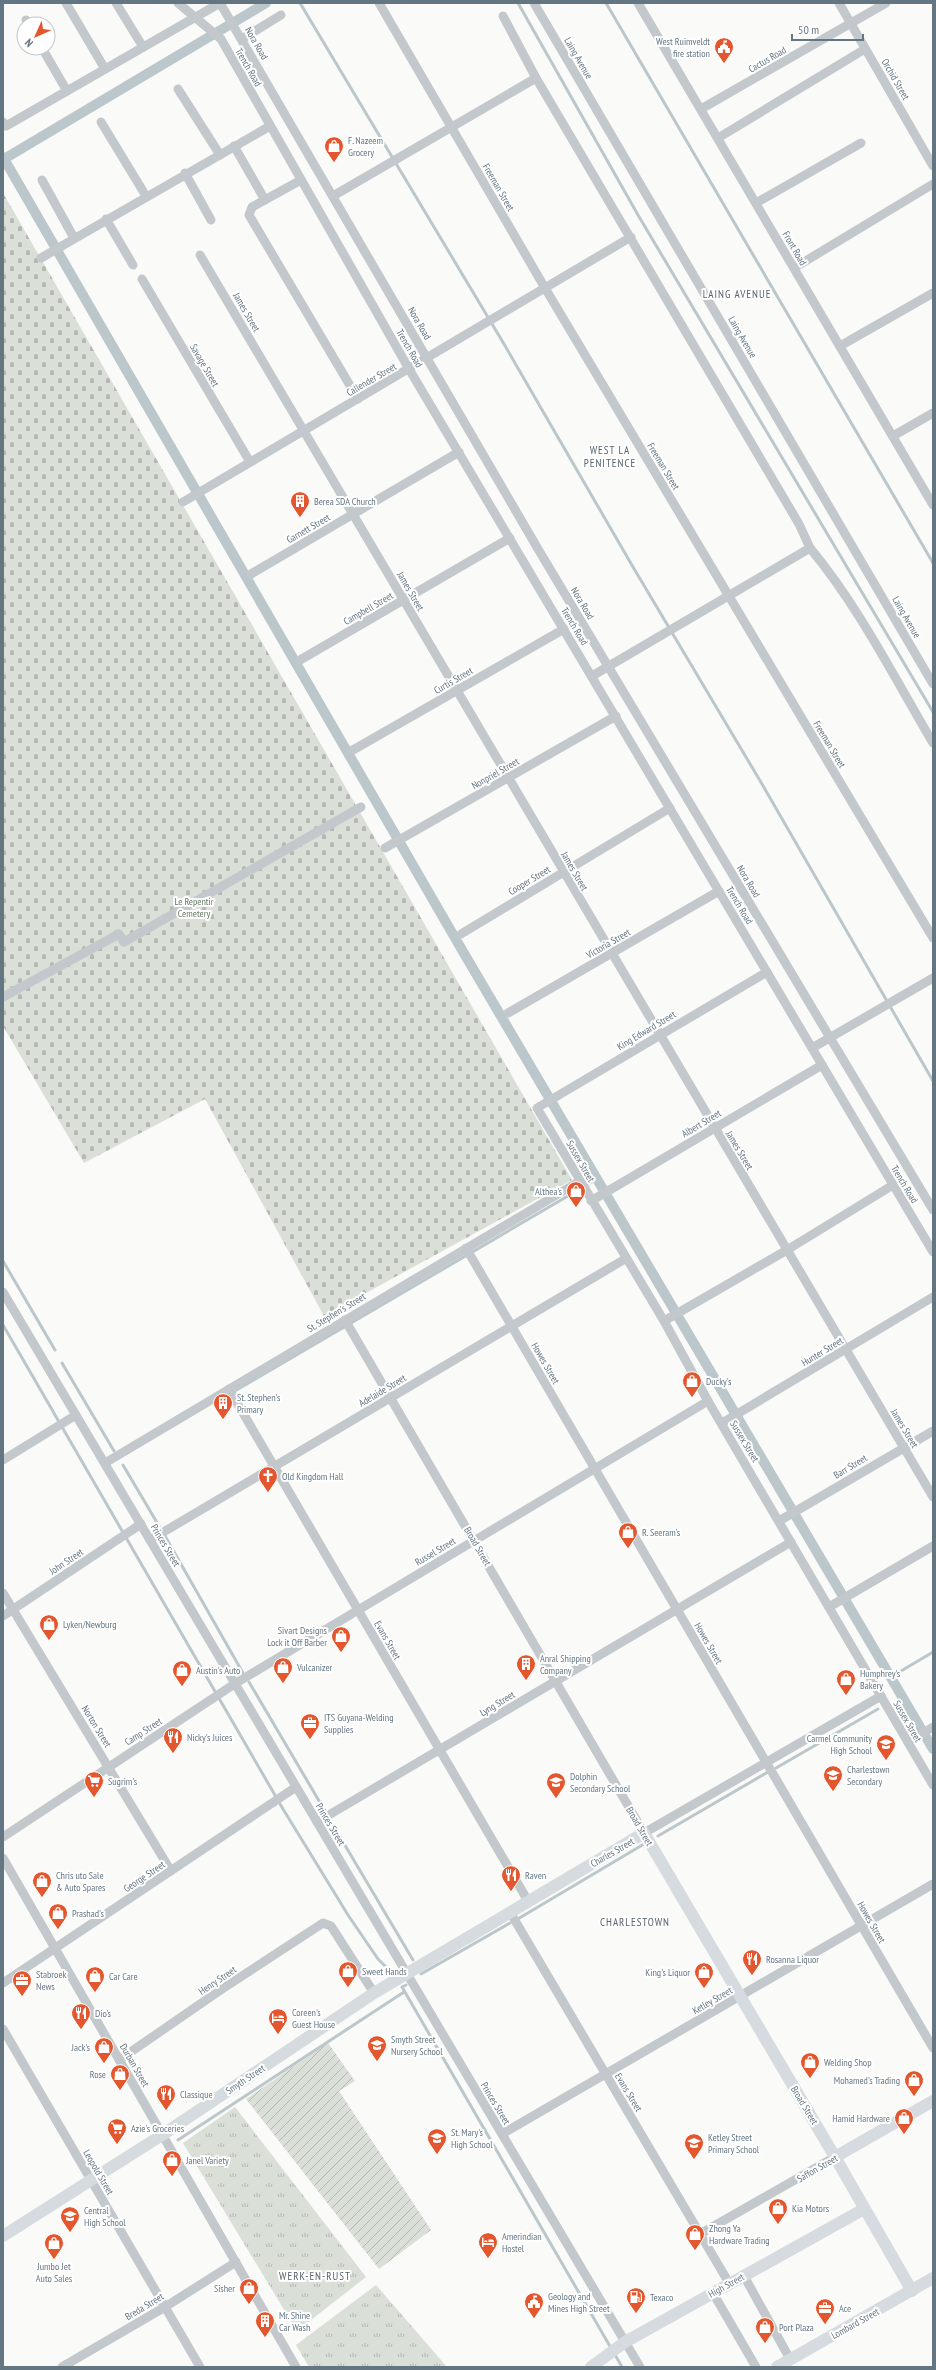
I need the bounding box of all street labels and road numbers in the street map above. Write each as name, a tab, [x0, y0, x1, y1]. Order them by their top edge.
street label: Nora Road	[242, 25, 271, 62]
street label: Laing Avenue	[561, 35, 596, 81]
street label: Cactus Road	[746, 43, 789, 75]
street label: Trench Road	[232, 46, 265, 89]
street label: Orchid Street	[879, 56, 913, 102]
street label: Freeman Street	[480, 161, 518, 214]
street label: Front Road	[780, 229, 810, 268]
street label: James Street	[230, 289, 263, 334]
street label: Nora Road	[405, 305, 434, 342]
street label: Laing Avenue	[725, 314, 760, 360]
street label: Trench Road	[393, 327, 426, 370]
street label: Savage Street	[187, 341, 222, 389]
street label: Callender Street	[344, 360, 399, 399]
street label: Freeman Street	[644, 440, 683, 492]
street label: Garnett Street	[284, 511, 333, 546]
street label: James Street	[394, 568, 427, 613]
street label: Nora Road	[568, 585, 597, 622]
street label: Campbell Street	[341, 589, 396, 628]
street label: Laing Avenue	[889, 594, 924, 640]
street label: Trench Road	[558, 605, 591, 648]
street label: Curtis Street	[431, 664, 475, 697]
street label: Freeman Street	[810, 718, 849, 770]
street label: Nonpriel Street	[469, 755, 522, 792]
street label: James Street	[558, 848, 591, 893]
street label: Cooper Street	[506, 863, 553, 898]
street label: Nora Road	[734, 863, 763, 900]
street label: Trench Road	[723, 884, 756, 927]
street label: Victoria Street	[583, 925, 633, 962]
street label: King Edward Street	[614, 1008, 678, 1053]
street label: Albert Street	[679, 1106, 724, 1140]
street label: James Street	[722, 1128, 756, 1172]
street label: Sussex Street	[563, 1138, 598, 1185]
street label: Trench Road	[888, 1163, 921, 1206]
street label: St. Stephen's Street	[305, 1290, 368, 1335]
street label: Hunter Street	[799, 1334, 846, 1369]
street label: Howes Street	[529, 1340, 563, 1387]
street label: Adelaide Street	[356, 1371, 409, 1410]
street label: James Street	[887, 1406, 921, 1450]
street label: Sussex Street	[727, 1418, 762, 1465]
street label: Barr Street	[831, 1451, 870, 1482]
street label: Princes Street	[148, 1522, 183, 1569]
street label: Broad Street	[461, 1524, 494, 1568]
street label: Russel Street	[413, 1534, 458, 1569]
street label: John Street	[46, 1545, 86, 1578]
street label: Evans Street	[371, 1618, 404, 1662]
street label: Howes Street	[692, 1620, 726, 1667]
street label: Lyng Street	[477, 1688, 517, 1719]
street label: Sussex Street	[890, 1698, 925, 1745]
street label: Norton Street	[79, 1703, 115, 1750]
street label: Camp Street	[122, 1714, 165, 1748]
street label: Princes Street	[313, 1801, 348, 1848]
street label: Broad Street	[623, 1804, 656, 1848]
street label: Charles Street	[588, 1835, 637, 1870]
street label: George Street	[121, 1858, 168, 1895]
street label: Howes Street	[855, 1899, 889, 1946]
street label: Henry Street	[196, 1963, 239, 1998]
street label: Ketley Street	[690, 1984, 735, 2017]
street label: Durban Street	[117, 2041, 152, 2089]
street label: Smyth Street	[223, 2061, 268, 2097]
street label: Evans Street	[612, 2071, 645, 2114]
street label: Princes Street	[478, 2080, 513, 2127]
street label: Broad Street	[788, 2084, 821, 2127]
street label: Leopold Street	[80, 2147, 117, 2197]
street label: Saffon Street	[795, 2151, 840, 2185]
street label: High Street	[706, 2270, 747, 2301]
street label: Breda Street	[123, 2290, 166, 2323]
street label: Lombard Street	[829, 2305, 882, 2342]

